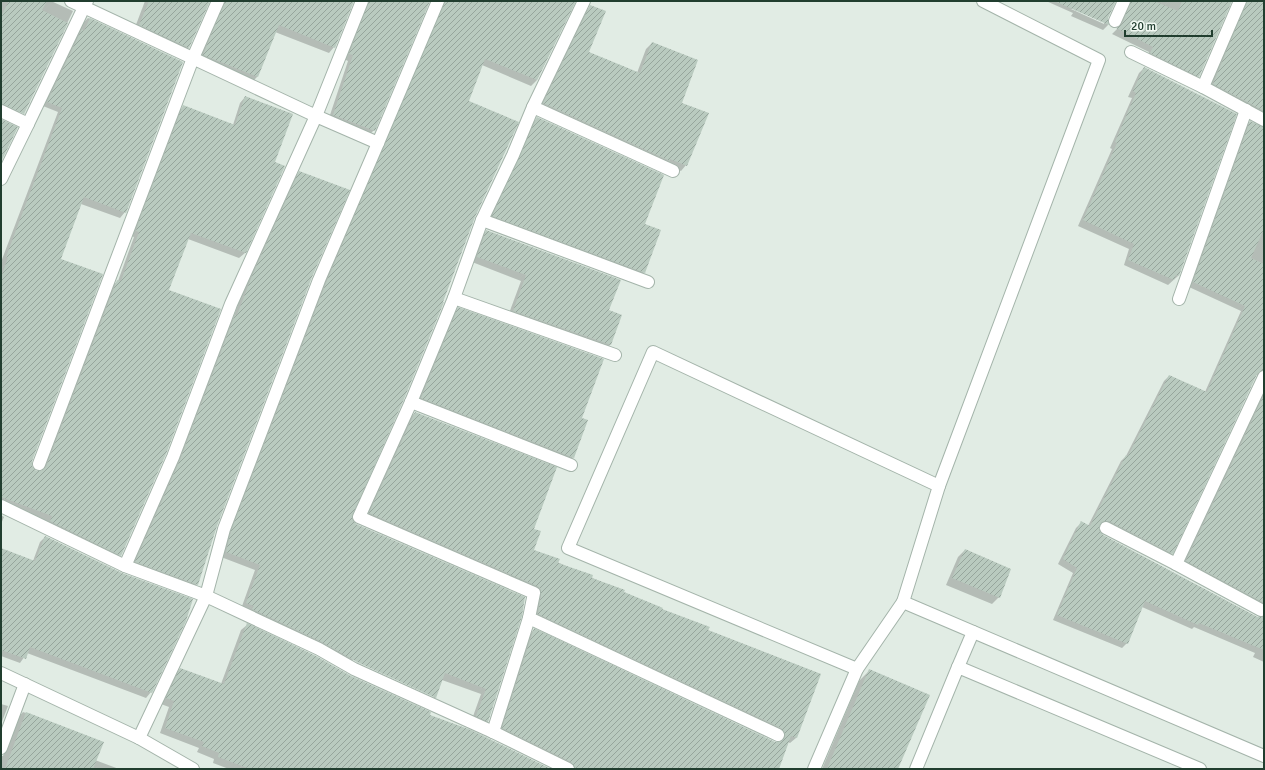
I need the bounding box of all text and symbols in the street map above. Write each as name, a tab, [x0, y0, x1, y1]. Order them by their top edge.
scale bar	[1125, 12, 1212, 38]
text: 20 m	[1131, 19, 1156, 34]

